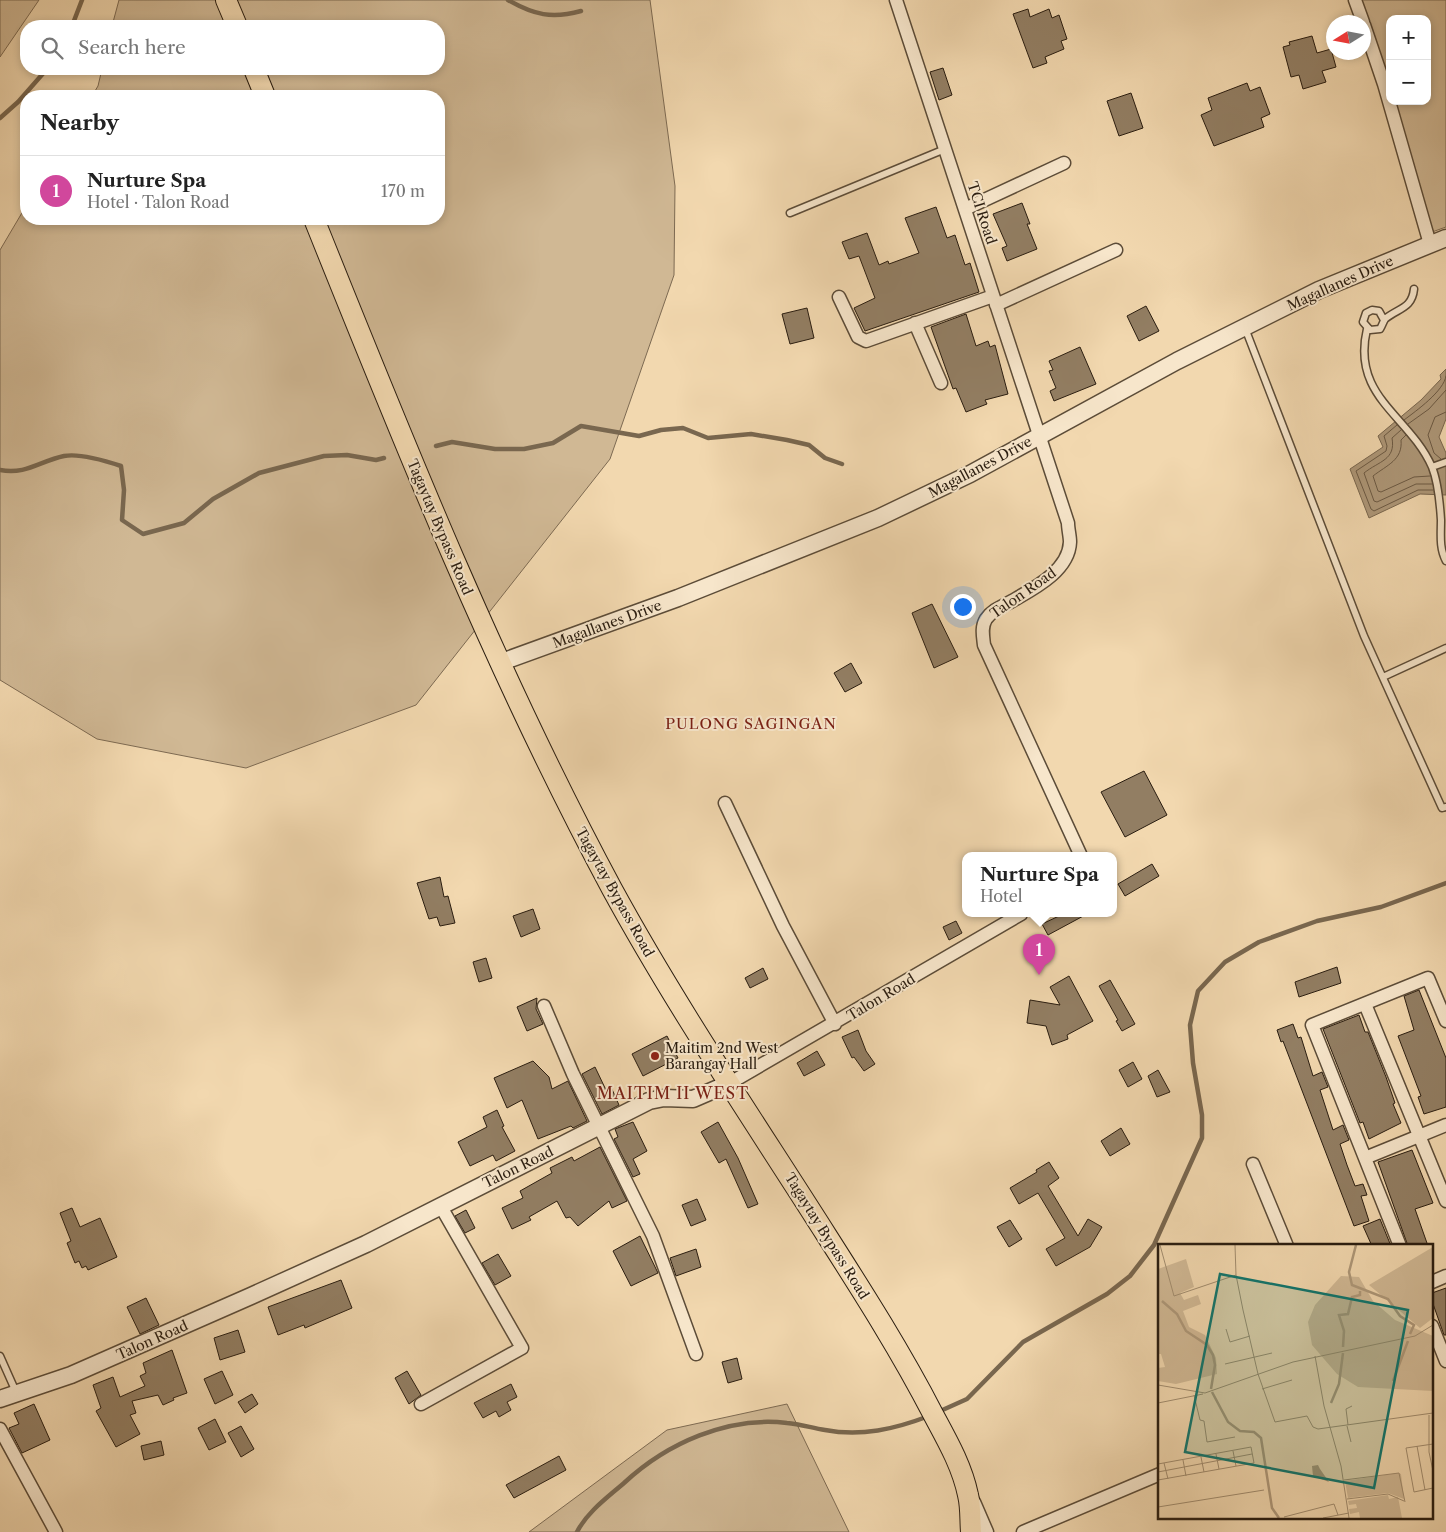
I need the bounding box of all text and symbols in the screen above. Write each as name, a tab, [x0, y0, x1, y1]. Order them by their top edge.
north arrow	[1326, 15, 1371, 60]
map controls	[1386, 15, 1431, 105]
button: +	[1386, 15, 1431, 60]
search box	[20, 20, 445, 75]
icon: search	[38, 34, 66, 62]
text: Search here	[78, 36, 186, 59]
button: −	[1386, 60, 1431, 105]
text: Nearby	[40, 110, 119, 135]
text: Nurture Spa	[87, 169, 206, 192]
street label: TCI Road	[963, 179, 1001, 247]
text: 1	[52, 181, 60, 201]
text: 170 m	[381, 181, 425, 201]
text: Hotel · Talon Road	[87, 192, 229, 212]
street label: Magallanes Drive	[1284, 251, 1396, 315]
street label: Magallanes Drive	[925, 432, 1035, 502]
street label: Tagaytay Bypass Road	[403, 456, 477, 598]
street label: Talon Road	[987, 563, 1060, 622]
your location	[950, 594, 976, 620]
street label: Magallanes Drive	[550, 596, 664, 652]
district label: PULONG SAGINGAN	[665, 714, 837, 733]
street label: Tagaytay Bypass Road	[572, 824, 658, 961]
popup	[962, 852, 1117, 917]
text: Nurture Spa	[980, 863, 1099, 886]
text: Hotel	[980, 886, 1022, 906]
pin: 1	[1023, 934, 1055, 975]
street label: Talon Road	[844, 969, 919, 1024]
place label: Maitim 2nd West Barangay Hall	[665, 1039, 778, 1073]
marker: Maitim 2nd West Barangay Hall	[649, 1050, 661, 1062]
district label: MAITIM II WEST	[597, 1083, 749, 1103]
street label: Talon Road	[480, 1142, 557, 1192]
street label: Tagaytay Bypass Road	[781, 1169, 873, 1303]
inset map	[1158, 1244, 1434, 1520]
street label: Talon Road	[113, 1316, 191, 1364]

